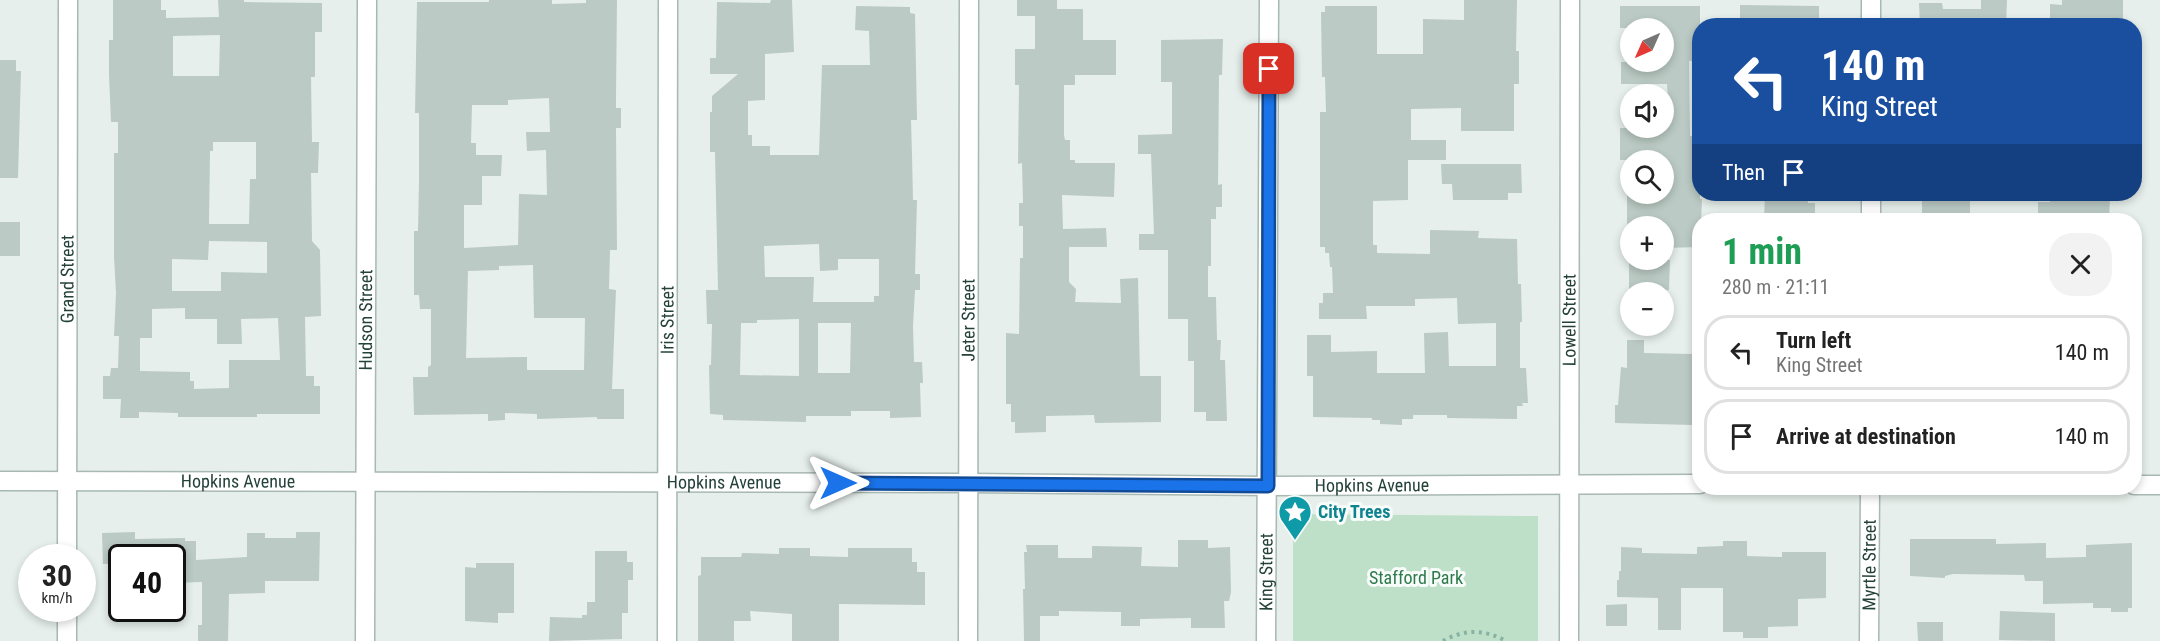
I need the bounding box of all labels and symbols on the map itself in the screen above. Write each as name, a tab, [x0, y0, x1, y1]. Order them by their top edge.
north arrow	[1620, 18, 1674, 72]
pin	[1243, 43, 1294, 94]
street label: Grand Street	[56, 235, 78, 323]
street label: Hudson Street	[355, 269, 376, 371]
street label: Lowell Street	[1558, 274, 1580, 366]
street label: Jeter Street	[957, 279, 979, 361]
street label: Iris Street	[656, 286, 678, 354]
position arrow	[806, 451, 870, 515]
street label: Hopkins Avenue	[181, 470, 295, 492]
street label: Hopkins Avenue	[667, 471, 781, 493]
street label: Hopkins Avenue	[1315, 474, 1429, 496]
place icon: City Trees	[1277, 494, 1313, 541]
place label: City Trees	[1318, 501, 1390, 522]
street label: Myrtle Street	[1858, 519, 1880, 611]
street label: King Street	[1255, 533, 1277, 611]
speed limit sign: 40	[108, 544, 186, 622]
park label: Stafford Park	[1369, 567, 1463, 588]

